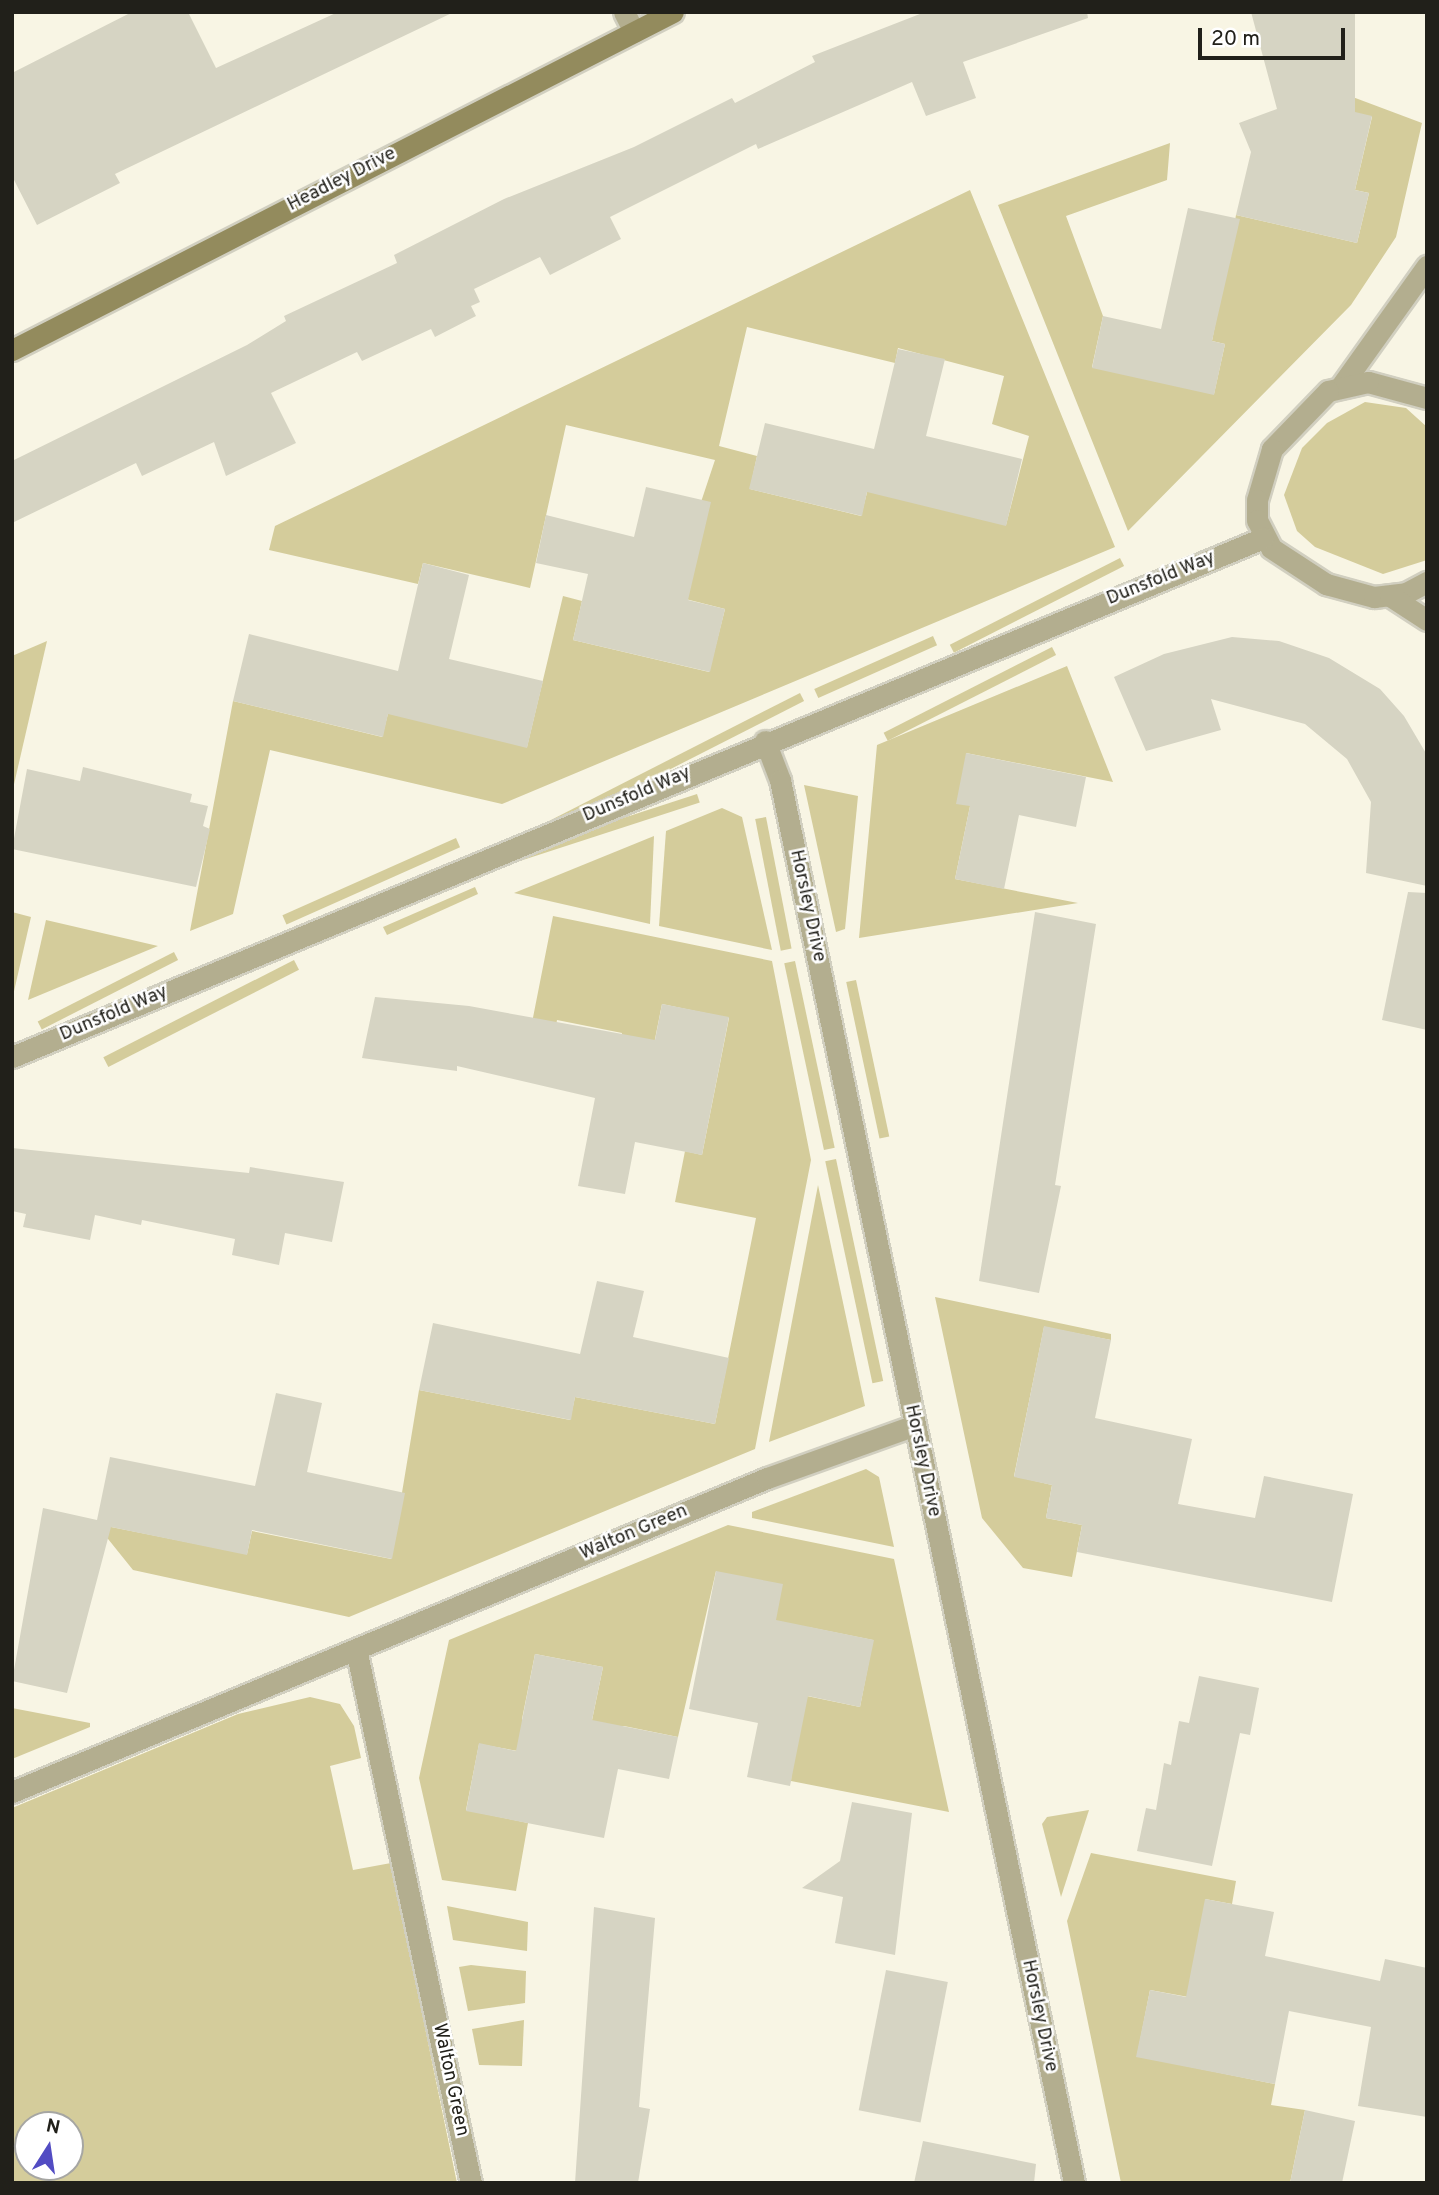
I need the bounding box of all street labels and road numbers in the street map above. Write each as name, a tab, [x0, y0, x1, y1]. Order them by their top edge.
street label: Headley Drive	[284, 143, 400, 217]
street label: Dunsfold Way	[1103, 547, 1219, 611]
street label: Dunsfold Way	[579, 762, 695, 828]
street label: Horsley Drive	[784, 848, 830, 964]
street label: Dunsfold Way	[56, 981, 172, 1047]
street label: Horsley Drive	[899, 1403, 945, 1519]
street label: Walton Green	[577, 1500, 691, 1566]
street label: Horsley Drive	[1016, 1958, 1062, 2074]
street label: Walton Green	[427, 2021, 473, 2139]

